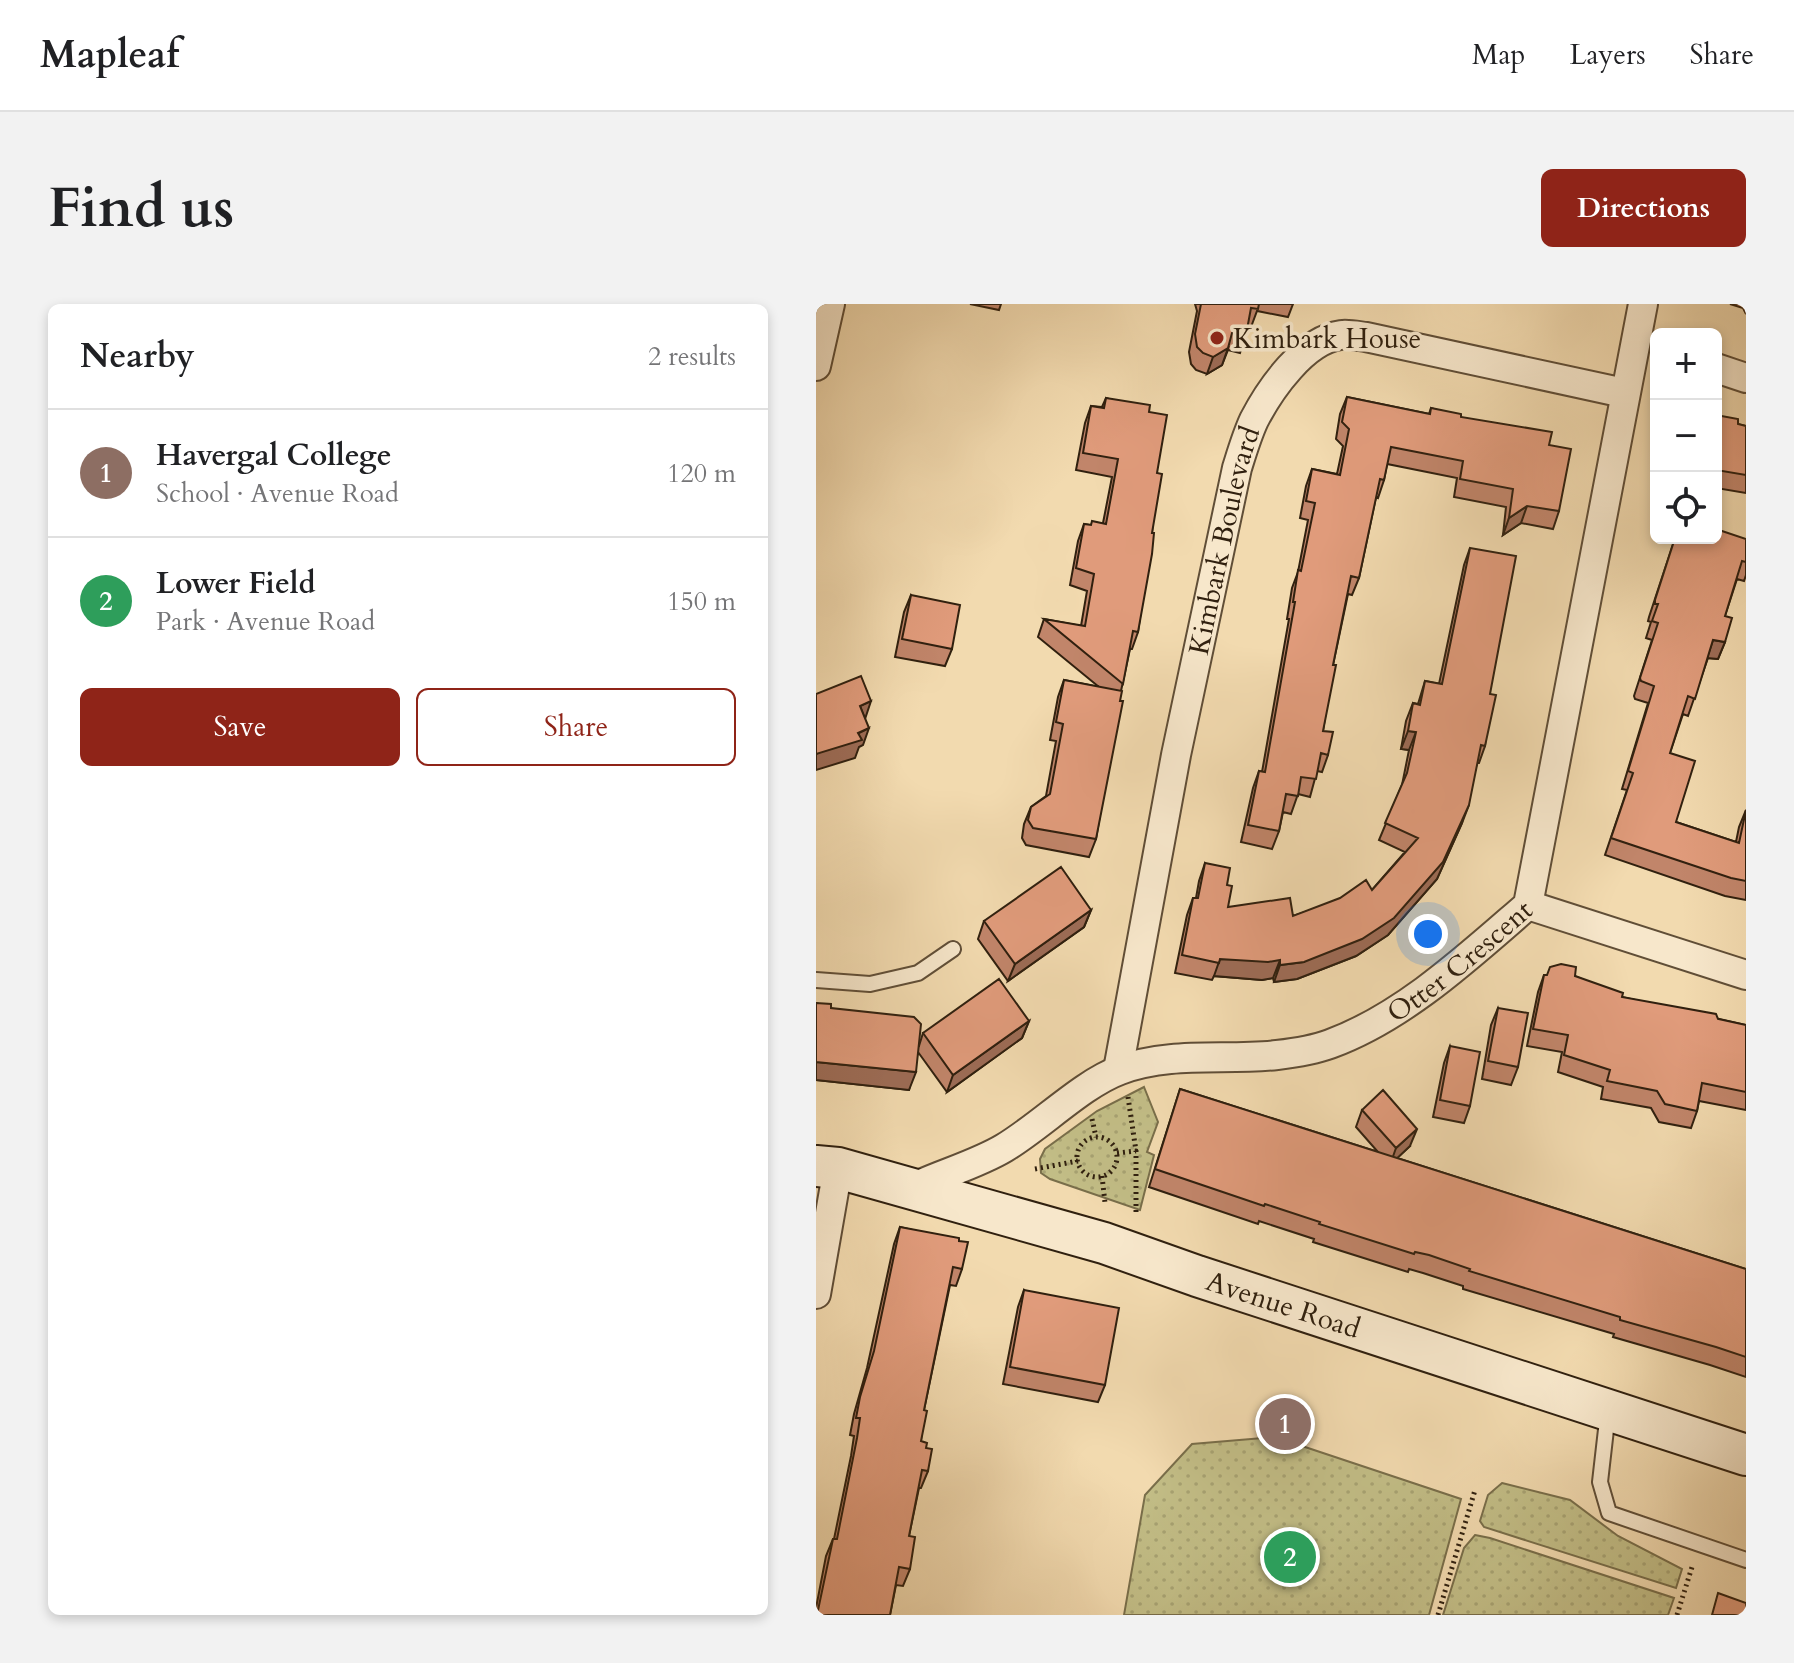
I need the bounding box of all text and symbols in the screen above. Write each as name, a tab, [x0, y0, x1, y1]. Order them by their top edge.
text: Mapleaf	[40, 29, 179, 81]
text: Map	[1472, 36, 1525, 74]
text: Layers	[1569, 36, 1646, 74]
text: Share	[1690, 36, 1754, 74]
button: Directions	[1541, 169, 1746, 247]
text: Find us	[48, 171, 234, 246]
place label: Kimbark House	[1233, 320, 1421, 358]
map controls	[1650, 328, 1722, 544]
button: +	[1650, 328, 1722, 400]
marker: Kimbark House	[1208, 329, 1226, 347]
text: Nearby	[80, 333, 195, 379]
text: 2 results	[648, 339, 736, 374]
button: −	[1650, 400, 1722, 472]
street label: Kimbark Boulevard	[1180, 421, 1269, 658]
text: Havergal College	[156, 435, 392, 476]
text: 1	[99, 456, 113, 491]
text: 120 m	[667, 456, 736, 491]
button: locate	[1650, 472, 1722, 544]
text: School · Avenue Road	[156, 476, 399, 511]
text: Lower Field	[156, 563, 316, 604]
text: 2	[99, 584, 113, 619]
text: 150 m	[667, 584, 736, 619]
text: Park · Avenue Road	[156, 604, 375, 639]
button: Save	[80, 688, 400, 766]
button: Share	[416, 688, 736, 766]
street label: Otter Crescent	[1380, 892, 1541, 1032]
your location	[1408, 914, 1448, 954]
street label: Avenue Road	[1201, 1262, 1365, 1348]
pin: 1	[1259, 1394, 1311, 1454]
pin: 2	[1264, 1527, 1316, 1587]

